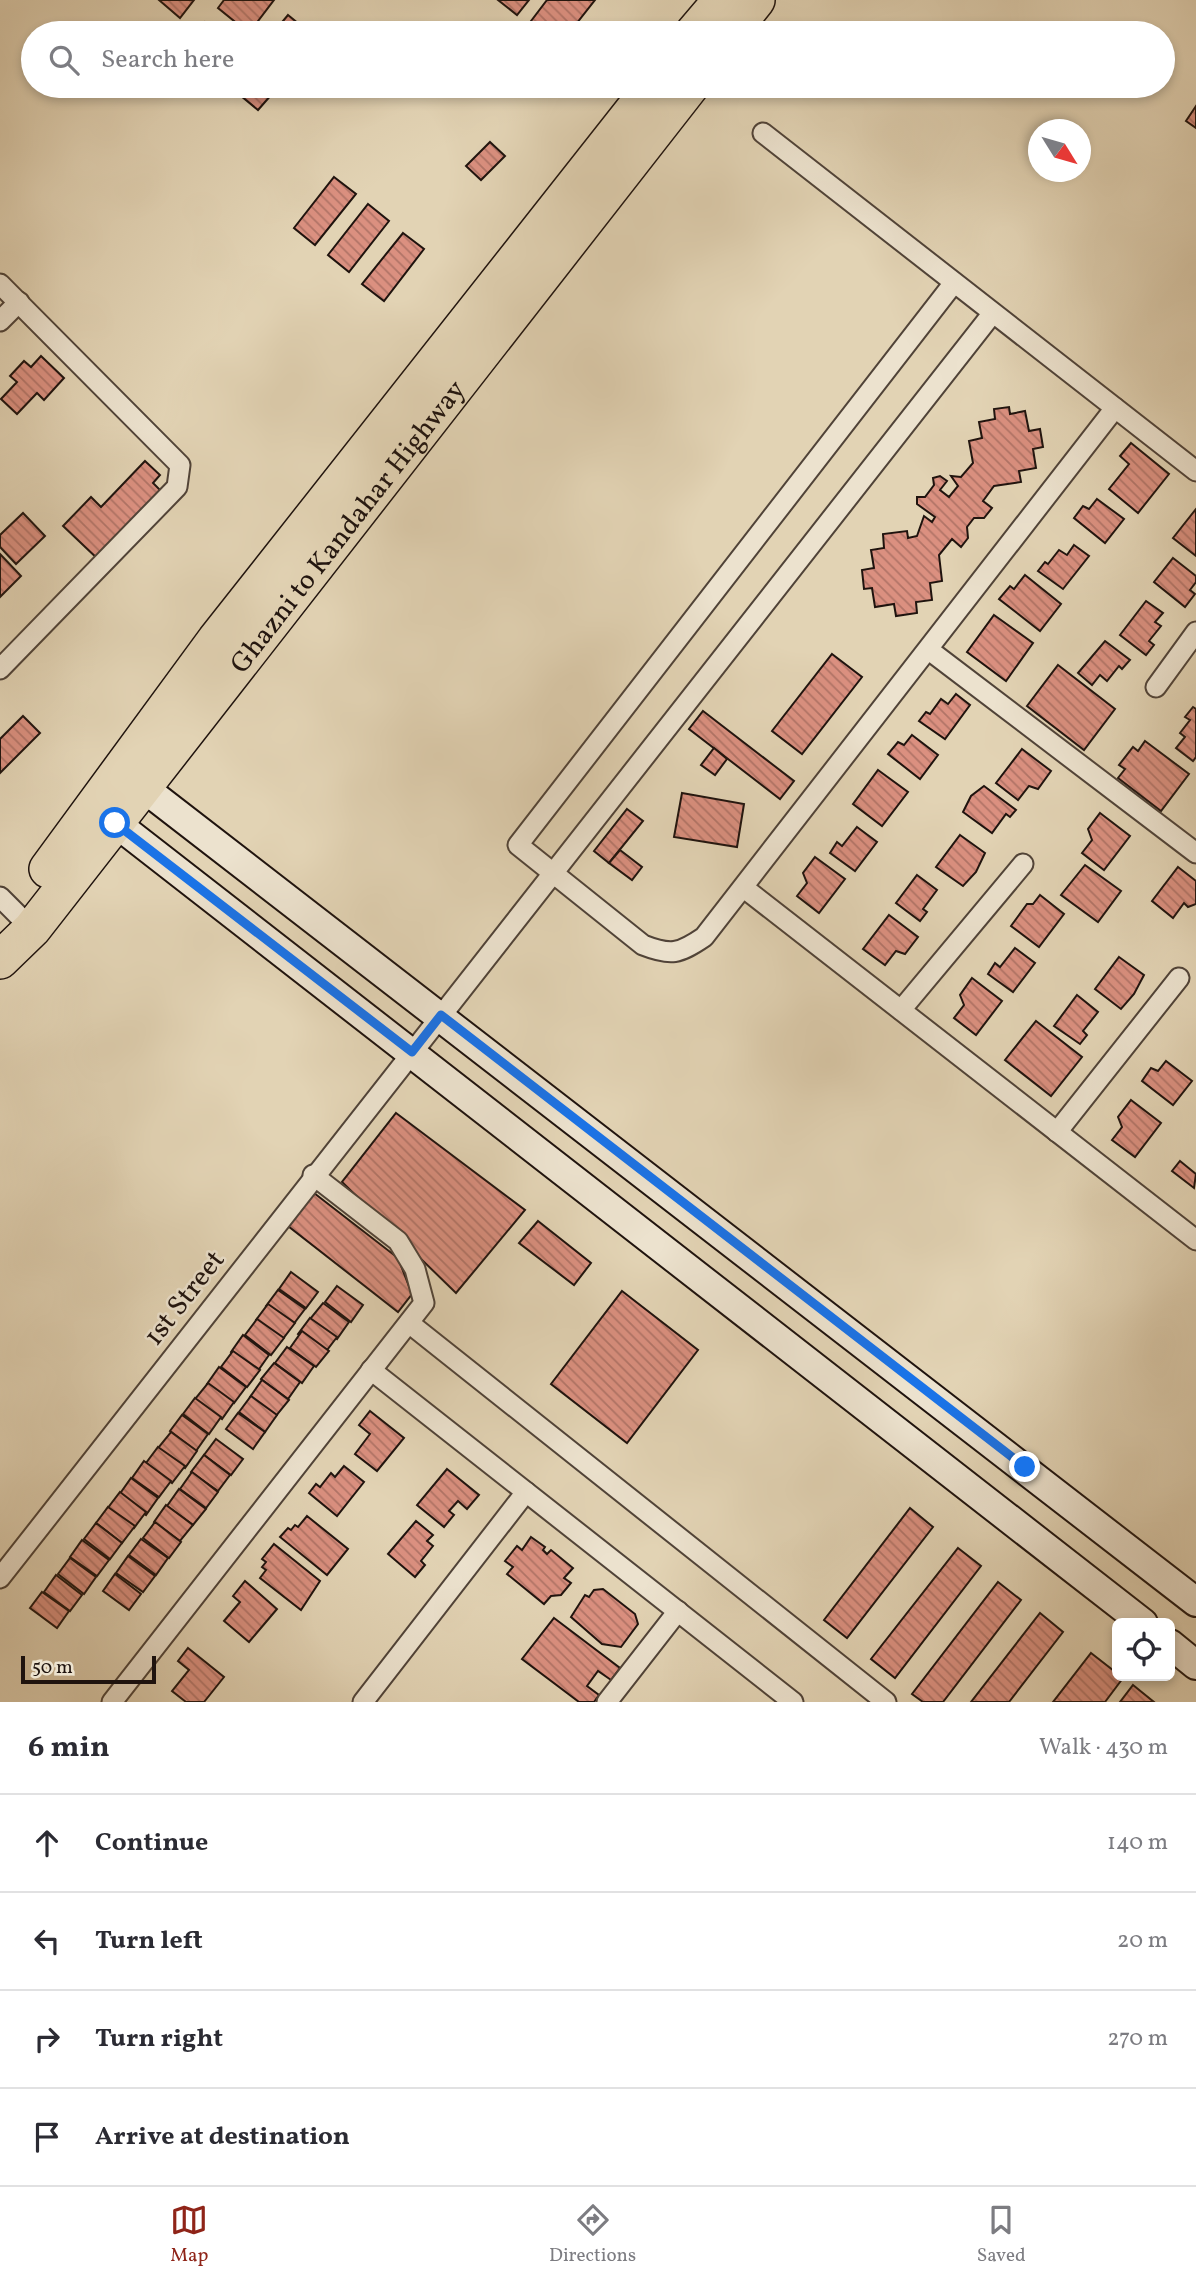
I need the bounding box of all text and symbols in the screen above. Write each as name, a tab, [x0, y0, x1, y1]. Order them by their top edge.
search box	[21, 21, 1175, 98]
icon: search	[45, 41, 83, 79]
text: Search here	[101, 42, 234, 78]
north arrow	[1028, 119, 1091, 182]
street label: Ghazni to Kandahar Highway	[222, 372, 476, 682]
route start	[99, 807, 130, 838]
street label: 1st Street	[135, 1243, 235, 1355]
route end	[1009, 1451, 1040, 1482]
map controls	[1112, 1618, 1175, 1681]
button: locate	[1112, 1618, 1175, 1681]
scale bar	[21, 1653, 156, 1685]
text: 50 m	[32, 1655, 73, 1681]
text: 6 min	[28, 1727, 110, 1769]
text: Walk · 430 m	[1039, 1732, 1168, 1764]
icon: ahead	[28, 1824, 66, 1862]
text: Continue	[95, 1825, 208, 1861]
text: 140 m	[1107, 1827, 1168, 1859]
icon: left	[28, 1922, 66, 1960]
text: Turn left	[95, 1923, 203, 1959]
text: 20 m	[1117, 1925, 1168, 1957]
icon: right	[28, 2020, 66, 2058]
text: Turn right	[95, 2021, 223, 2057]
text: 270 m	[1107, 2023, 1168, 2055]
icon: arrive	[28, 2118, 66, 2156]
text: Arrive at destination	[95, 2119, 350, 2155]
tab: Map	[170, 2201, 208, 2269]
tab: Directions	[549, 2201, 636, 2269]
tab: Saved	[977, 2201, 1026, 2269]

